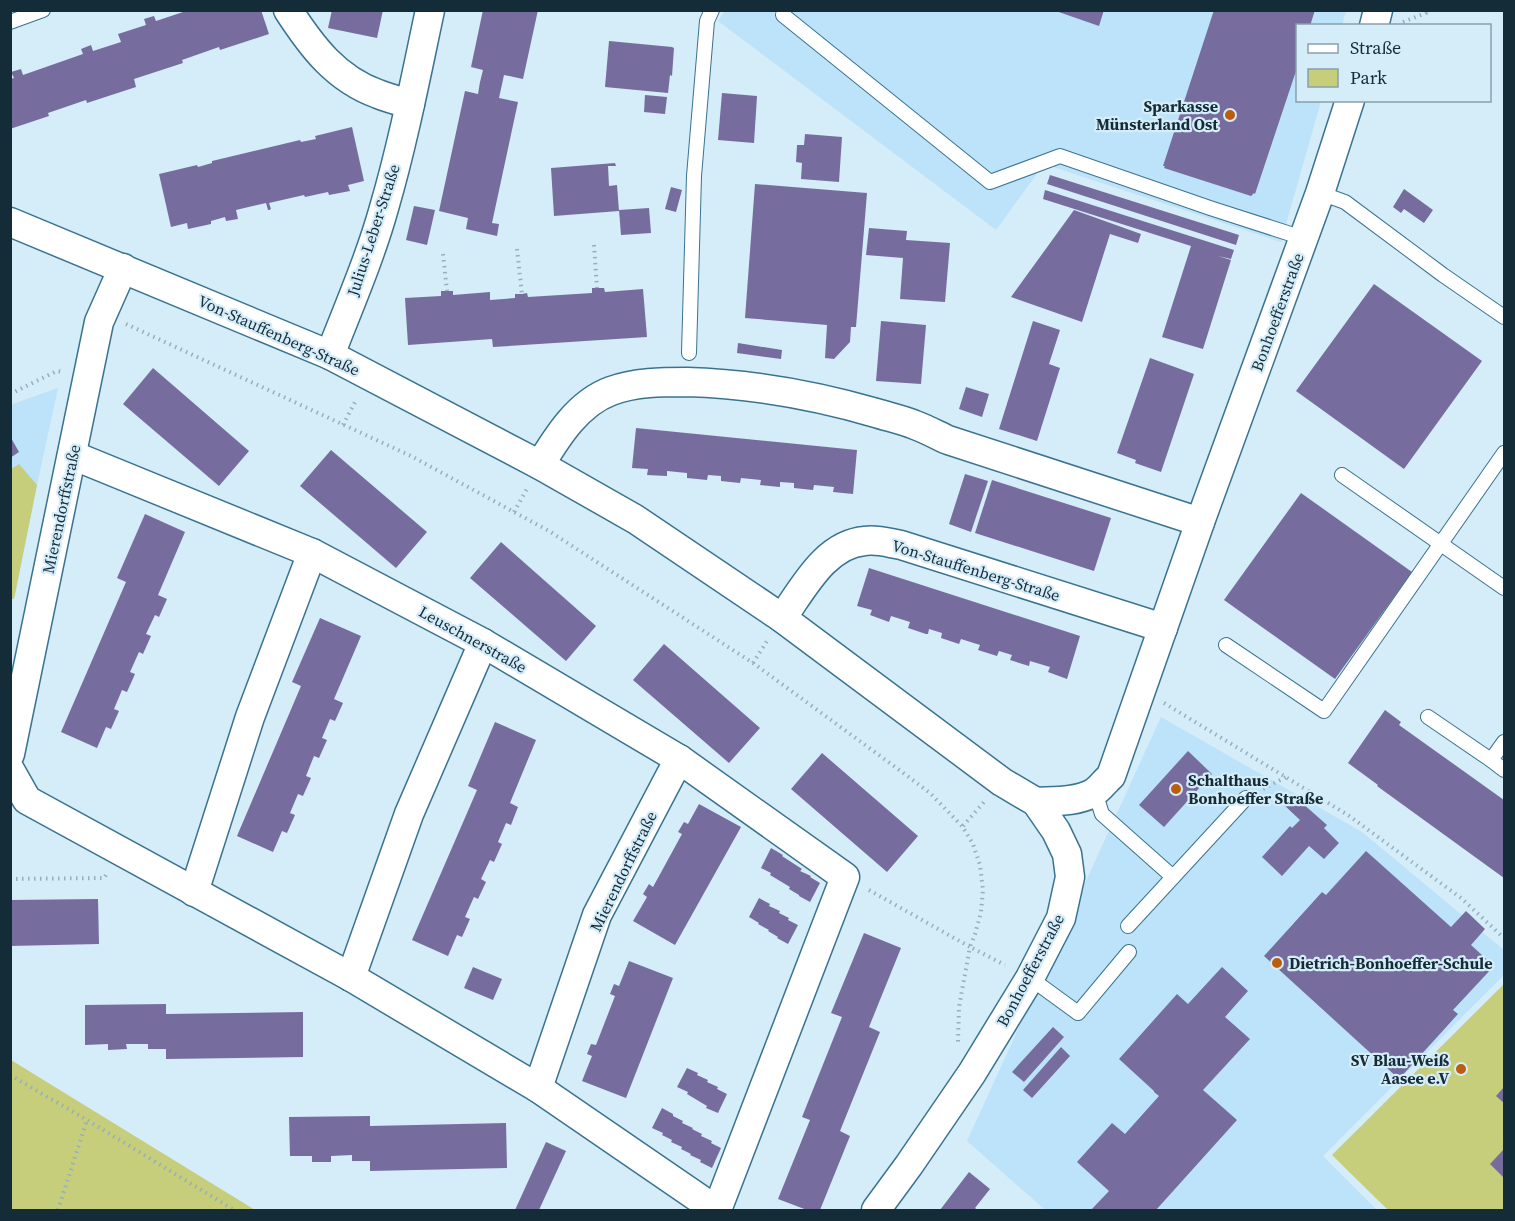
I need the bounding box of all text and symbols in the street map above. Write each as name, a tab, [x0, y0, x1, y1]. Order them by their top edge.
legend	[1296, 24, 1491, 102]
text: Straße	[1350, 35, 1401, 60]
text: Park	[1350, 65, 1387, 90]
place label: Sparkasse Münsterland Ost	[1096, 95, 1218, 135]
marker: Sparkasse Münsterland Ost	[1223, 108, 1237, 122]
street label: Julius-Leber-Straße	[341, 161, 405, 300]
street label: Bonhoefferstraße	[1245, 250, 1309, 374]
street label: Von-Stauffenberg-Straße	[195, 289, 363, 381]
street label: Mierendorffstraße	[37, 442, 85, 576]
street label: Von-Stauffenberg-Straße	[889, 534, 1063, 606]
street label: Leuschnerstraße	[415, 600, 531, 678]
place label: Schalthaus Bonhoeffer Straße	[1188, 769, 1323, 809]
marker: Schalthaus Bonhoeffer Straße	[1169, 782, 1183, 796]
street label: Mierendorffstraße	[584, 807, 662, 935]
street label: Bonhoefferstraße	[991, 910, 1069, 1030]
place label: Dietrich-Bonhoeffer-Schule	[1289, 952, 1493, 974]
marker: Dietrich-Bonhoeffer-Schule	[1270, 956, 1284, 970]
place label: SV Blau-Weiß Aasee e.V	[1351, 1049, 1449, 1089]
marker: SV Blau-Weiß Aasee e.V	[1454, 1062, 1468, 1076]

